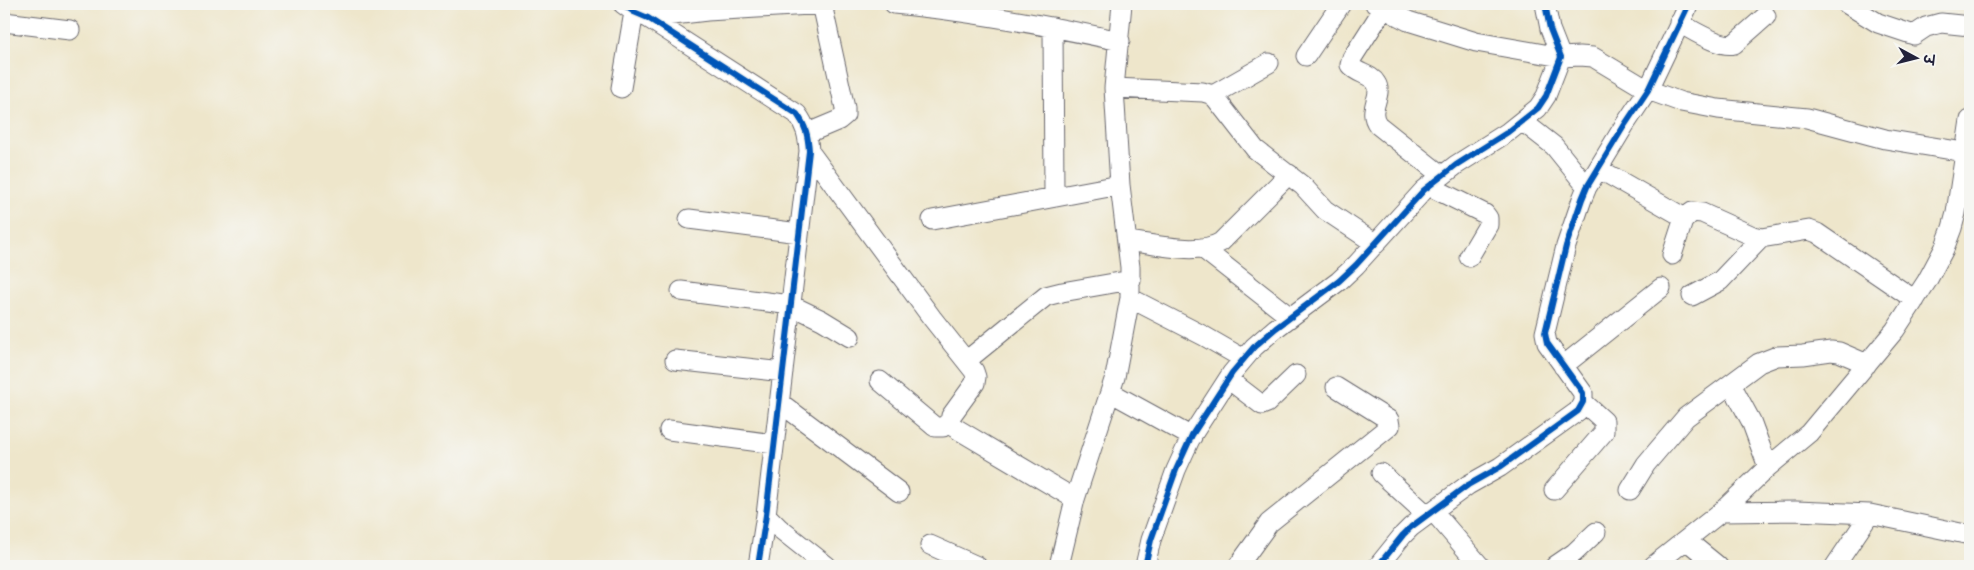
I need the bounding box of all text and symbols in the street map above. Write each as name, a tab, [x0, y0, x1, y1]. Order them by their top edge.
north arrow	[1892, 32, 1942, 82]
text: उ	[1919, 52, 1939, 67]

